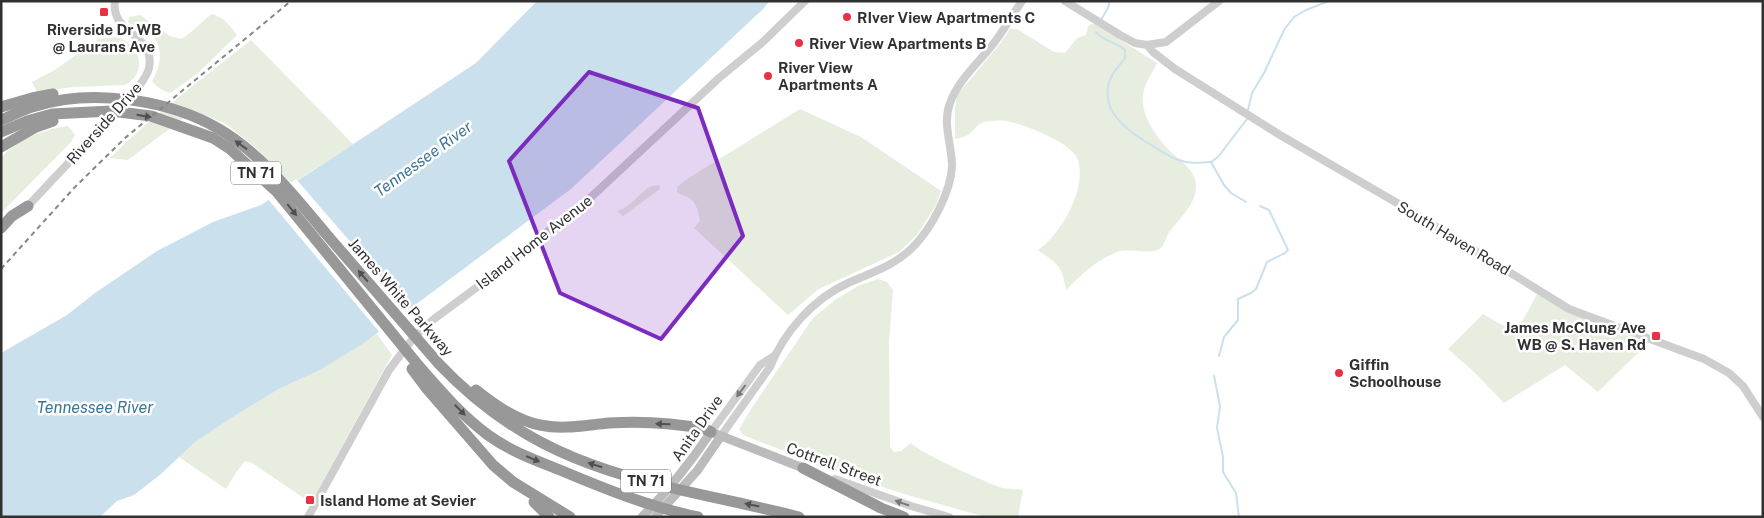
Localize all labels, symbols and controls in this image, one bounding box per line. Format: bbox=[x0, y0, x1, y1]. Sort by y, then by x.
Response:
marker: Riverside Dr WB @ Laurans Ave bbox=[98, 6, 110, 18]
place label: RIver View Apartments C bbox=[857, 9, 1036, 26]
marker: RIver View Apartments C bbox=[841, 11, 853, 23]
place label: Riverside Dr WB @ Laurans Ave bbox=[47, 21, 161, 55]
place label: River View Apartments B bbox=[809, 35, 986, 52]
marker: River View Apartments B bbox=[793, 37, 805, 49]
place label: River View Apartments A bbox=[778, 59, 878, 93]
marker: River View Apartments A bbox=[762, 70, 774, 82]
street label: Riverside Drive bbox=[63, 79, 145, 167]
one-way arrow bbox=[136, 112, 152, 120]
water label: Tennessee River bbox=[370, 117, 476, 201]
one-way arrow bbox=[234, 140, 248, 150]
road number: TN 71 bbox=[231, 162, 281, 184]
street label: Island Home Avenue bbox=[473, 192, 595, 292]
street label: South Haven Road bbox=[1395, 198, 1513, 278]
one-way arrow bbox=[286, 204, 297, 217]
street label: James White Parkway bbox=[345, 235, 457, 359]
one-way arrow bbox=[358, 270, 369, 282]
place label: James McClung Ave WB @ S. Haven Rd bbox=[1504, 319, 1646, 353]
marker: James McClung Ave WB @ S. Haven Rd bbox=[1650, 330, 1662, 342]
place label: Giffin Schoolhouse bbox=[1349, 356, 1441, 390]
marker: Giffin Schoolhouse bbox=[1333, 367, 1345, 379]
one-way arrow bbox=[736, 384, 746, 398]
street label: Anita Drive bbox=[668, 392, 726, 464]
water label: Tennessee River bbox=[37, 398, 154, 417]
one-way arrow bbox=[454, 404, 466, 416]
one-way arrow bbox=[655, 419, 671, 427]
street label: Cottrell Street bbox=[784, 439, 884, 489]
one-way arrow bbox=[526, 455, 540, 463]
one-way arrow bbox=[587, 460, 602, 468]
road number: TN 71 bbox=[621, 470, 671, 492]
place label: Island Home at Sevier bbox=[320, 492, 476, 509]
marker: Island Home at Sevier bbox=[304, 494, 316, 506]
one-way arrow bbox=[894, 499, 909, 507]
one-way arrow bbox=[743, 501, 759, 509]

